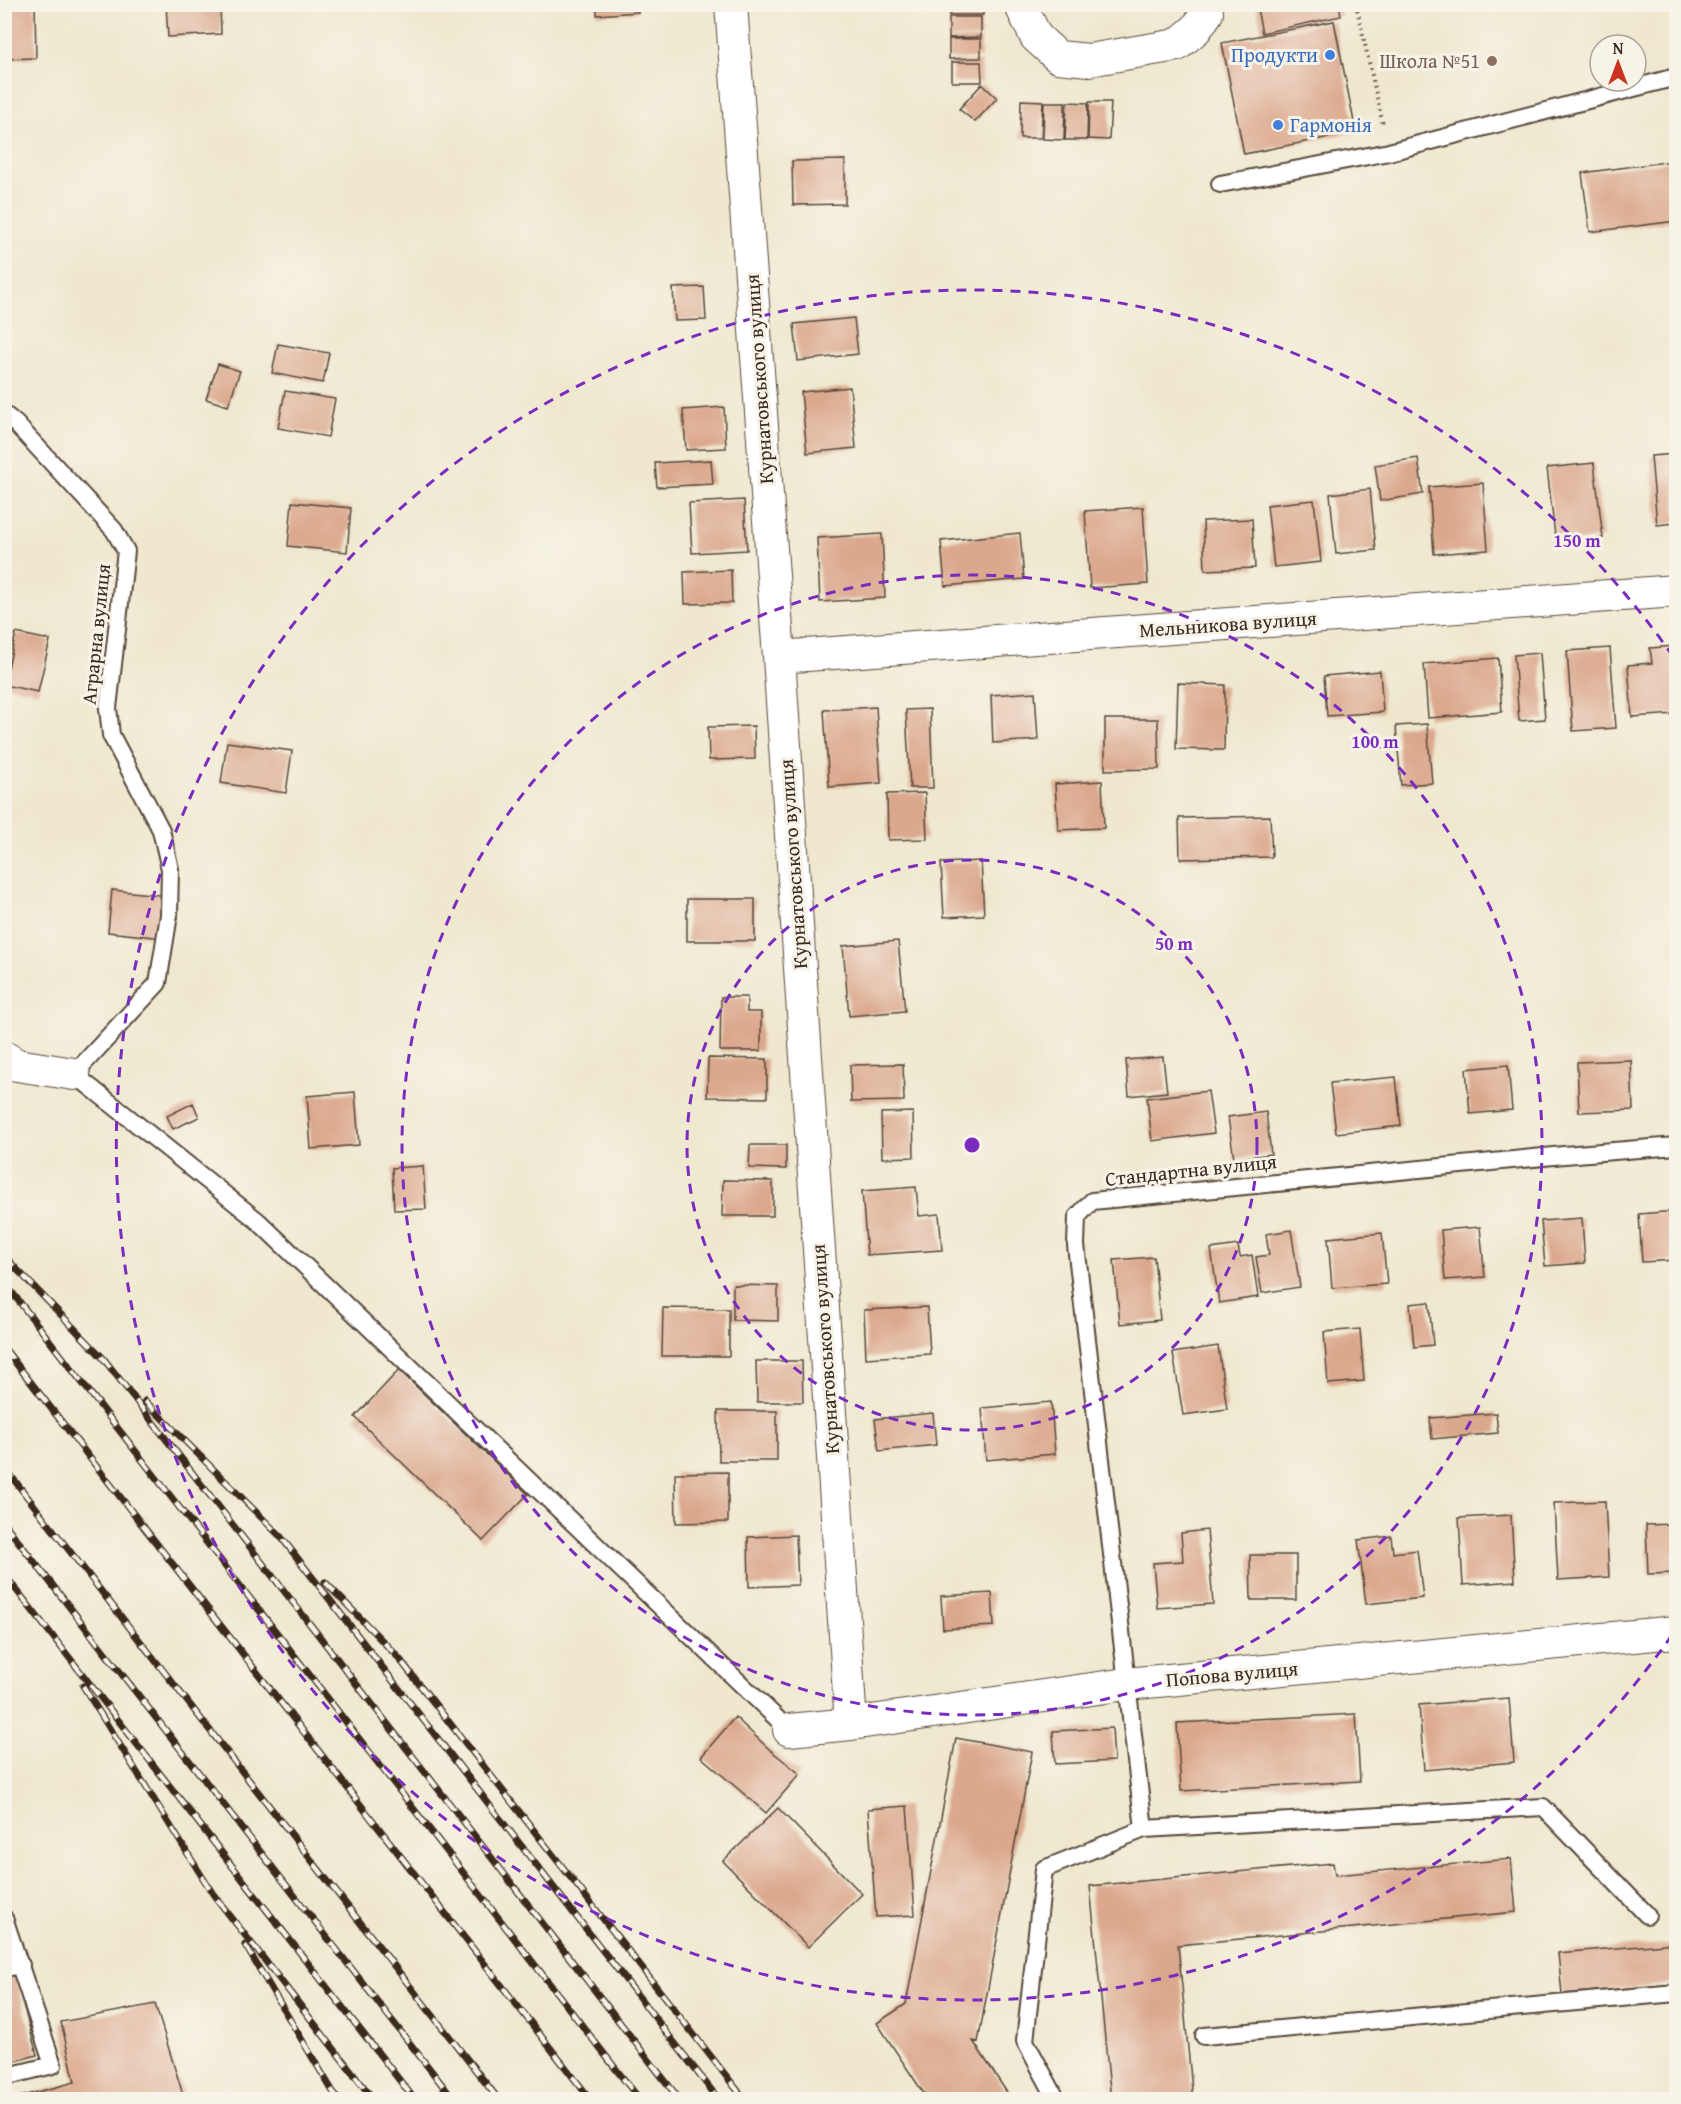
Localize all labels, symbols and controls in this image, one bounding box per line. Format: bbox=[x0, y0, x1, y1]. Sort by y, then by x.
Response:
north arrow bbox=[1588, 33, 1648, 93]
text: N bbox=[1613, 36, 1624, 60]
place label: Продукти bbox=[1231, 40, 1318, 69]
place label: Школа №51 bbox=[1380, 46, 1480, 75]
marker: Продукти bbox=[1323, 48, 1337, 62]
marker: Школа №51 bbox=[1485, 54, 1499, 68]
place label: Гармонія bbox=[1290, 110, 1372, 139]
marker: Гармонія bbox=[1271, 118, 1285, 132]
street label: Курнатовського вулиця bbox=[737, 273, 780, 485]
text: 150 m bbox=[1553, 527, 1601, 554]
street label: Аграрна вулиця bbox=[74, 562, 117, 706]
street label: Мельникова вулиця bbox=[1138, 603, 1318, 644]
text: 100 m bbox=[1351, 728, 1399, 755]
street label: Курнатовського вулиця bbox=[771, 758, 814, 970]
text: 50 m bbox=[1155, 930, 1194, 957]
centre of rings bbox=[962, 1135, 982, 1155]
street label: Стандартна вулиця bbox=[1104, 1146, 1278, 1193]
street label: Курнатовського вулиця bbox=[803, 1243, 846, 1455]
street label: Попова вулиця bbox=[1165, 1653, 1299, 1694]

